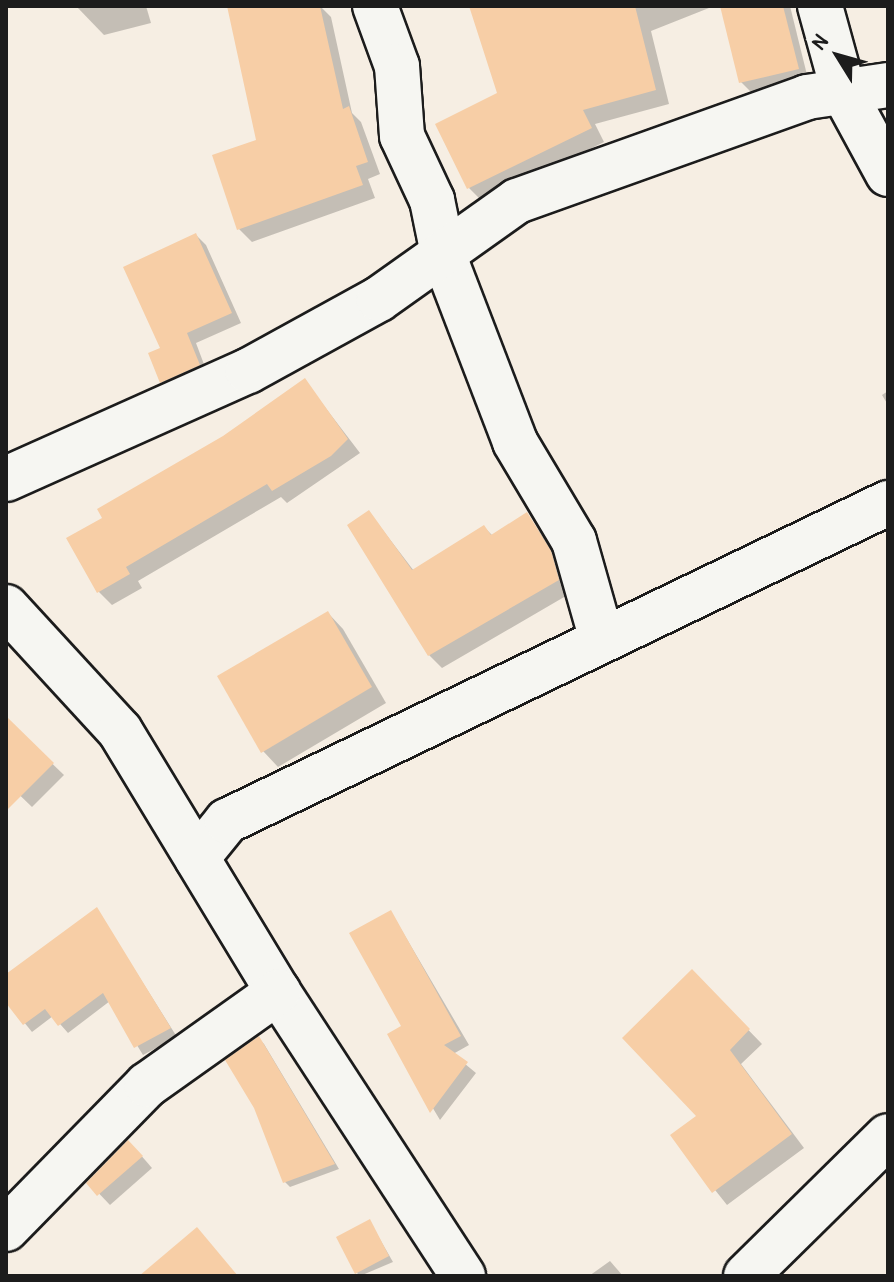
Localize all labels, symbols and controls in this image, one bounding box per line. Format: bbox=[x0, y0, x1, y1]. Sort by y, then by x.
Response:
north arrow bbox=[798, 16, 878, 96]
text: N bbox=[803, 28, 834, 55]

